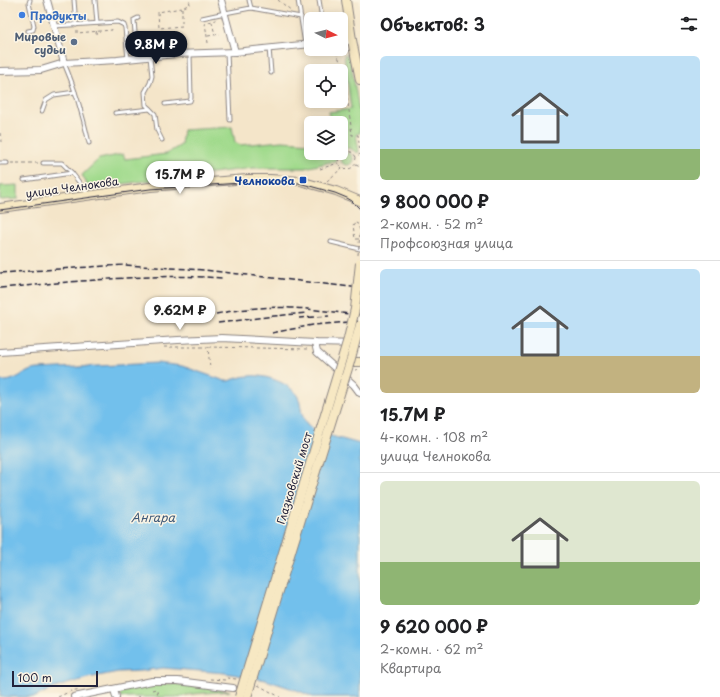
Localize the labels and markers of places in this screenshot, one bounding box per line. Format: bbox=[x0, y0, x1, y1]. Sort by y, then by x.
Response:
place label: Продукты bbox=[30, 7, 87, 24]
marker: Продукты bbox=[17, 10, 27, 20]
place label: Мировые судьи bbox=[14, 28, 66, 58]
pin: 9.8M ₽ bbox=[123, 31, 189, 65]
marker: Мировые судьи bbox=[69, 37, 79, 47]
pin: 15.7M ₽ bbox=[143, 161, 217, 195]
place label: Челнокова bbox=[234, 172, 296, 189]
marker: Челнокова bbox=[298, 175, 308, 185]
pin: 9.62M ₽ bbox=[143, 297, 217, 331]

